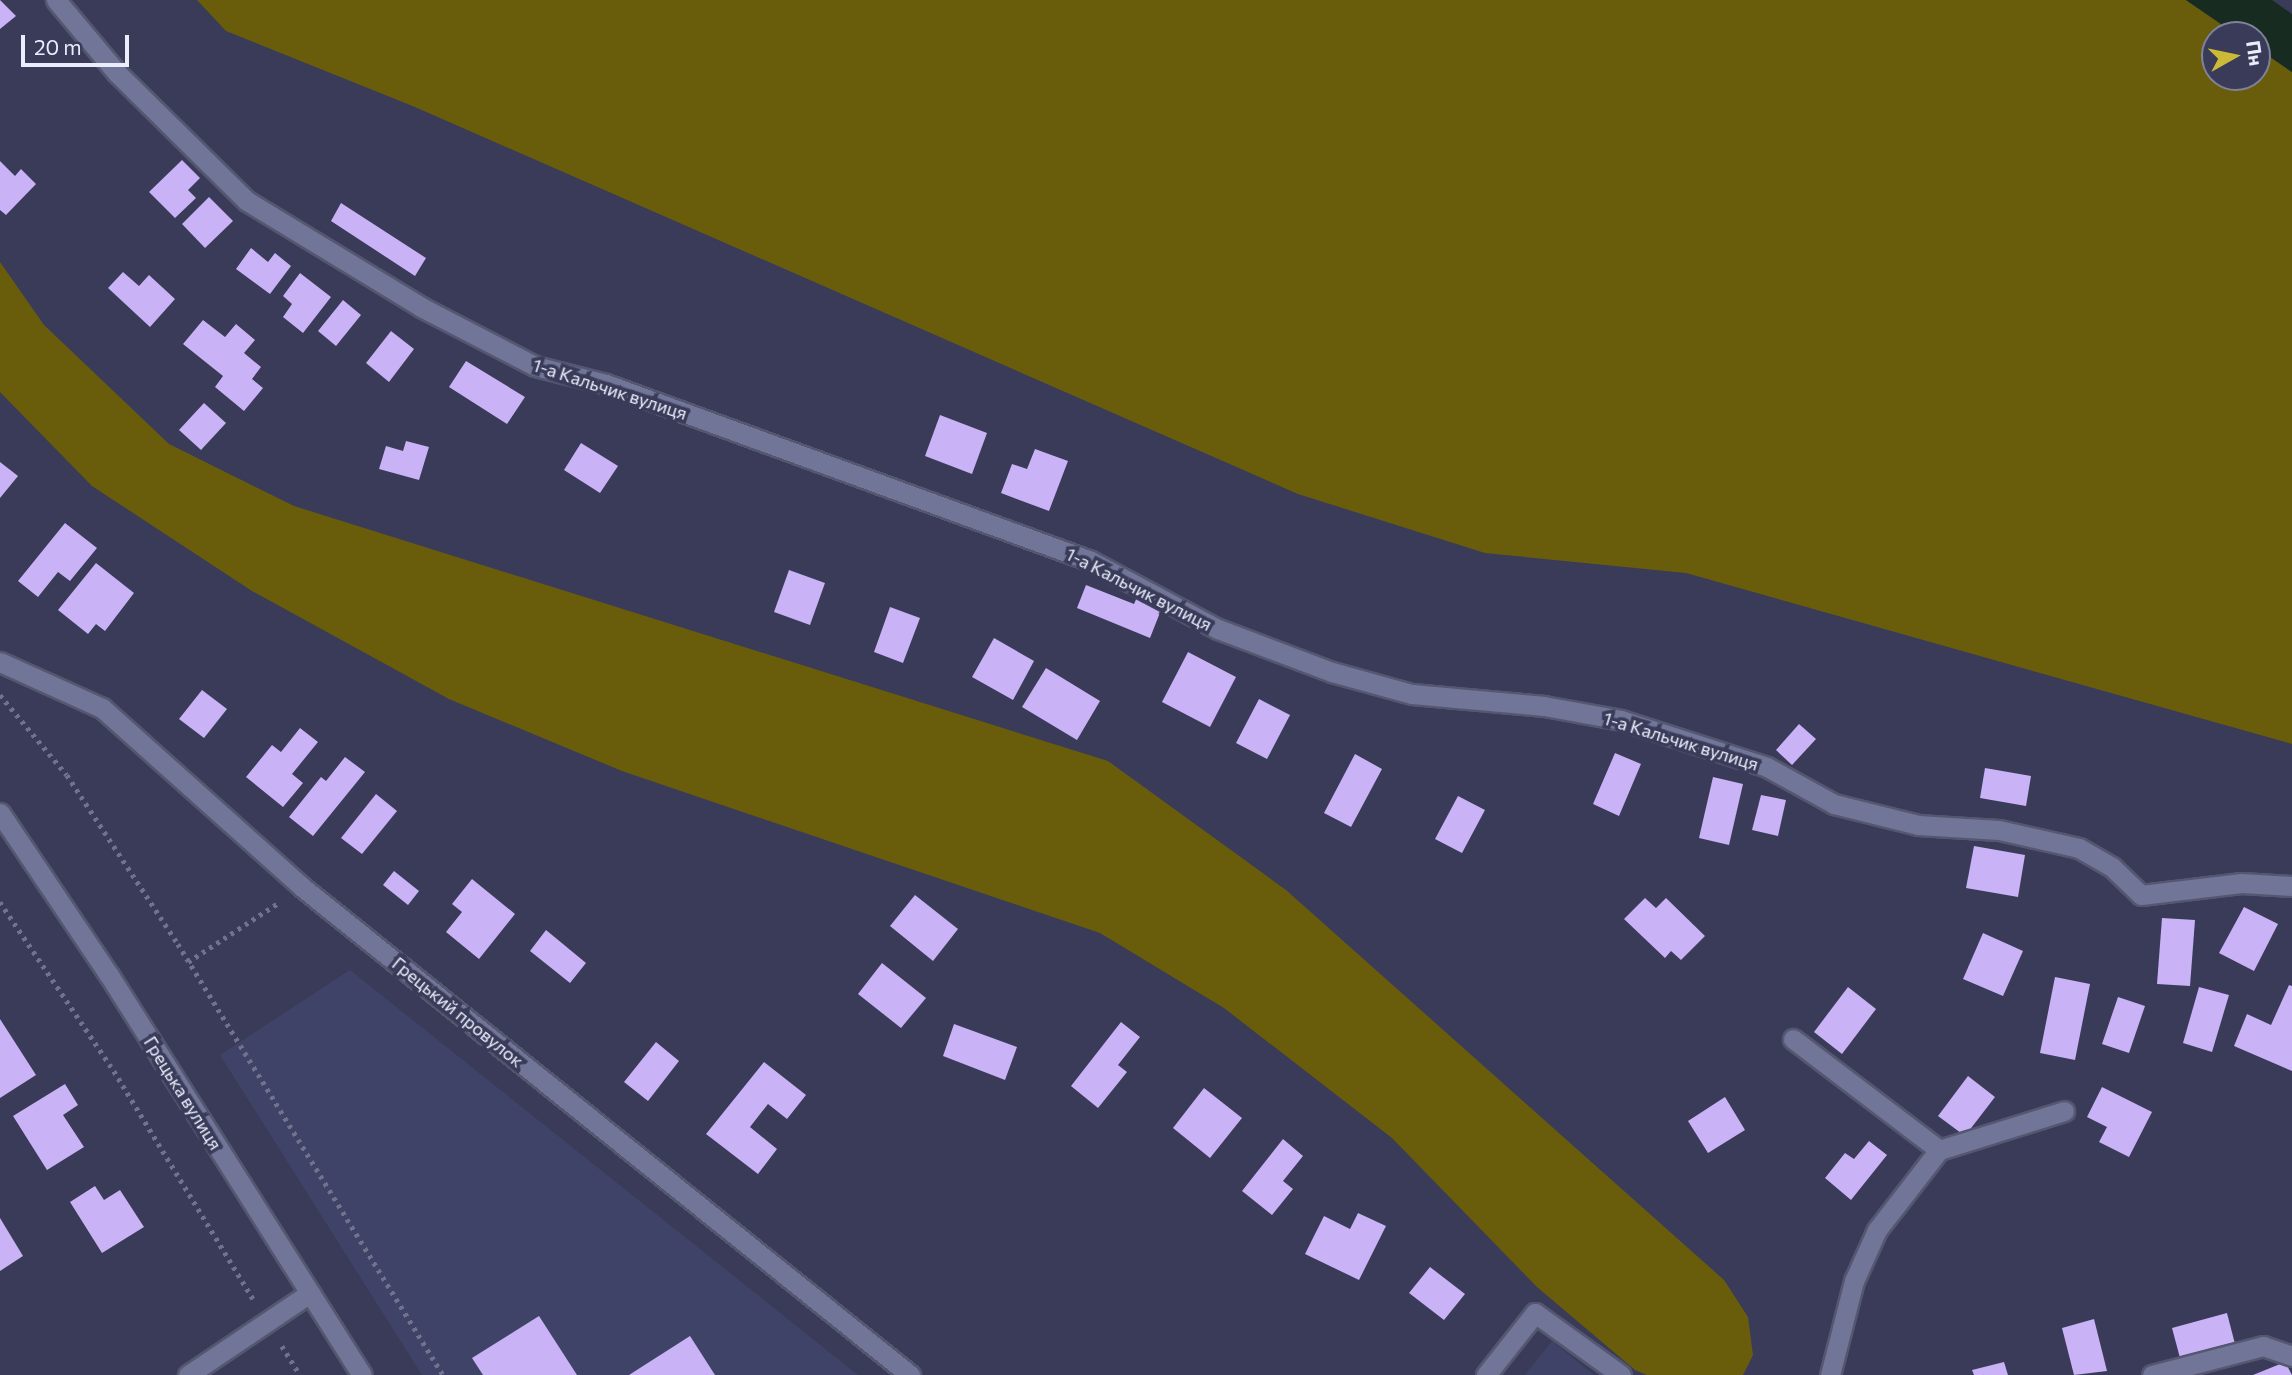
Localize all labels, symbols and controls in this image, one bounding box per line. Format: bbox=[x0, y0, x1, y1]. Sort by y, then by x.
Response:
scale bar bbox=[24, 21, 133, 65]
north arrow bbox=[2201, 21, 2271, 91]
text: 20 m bbox=[34, 34, 82, 59]
text: Пн bbox=[2242, 39, 2269, 67]
street label: 1-а Кальчик вулиця bbox=[530, 354, 690, 424]
street label: 1-а Кальчик вулиця bbox=[1062, 543, 1216, 635]
street label: 1-а Кальчик вулиця bbox=[1601, 707, 1761, 775]
street label: Грецький провулок bbox=[388, 952, 528, 1072]
street label: Грецька вулиця bbox=[139, 1032, 227, 1154]

